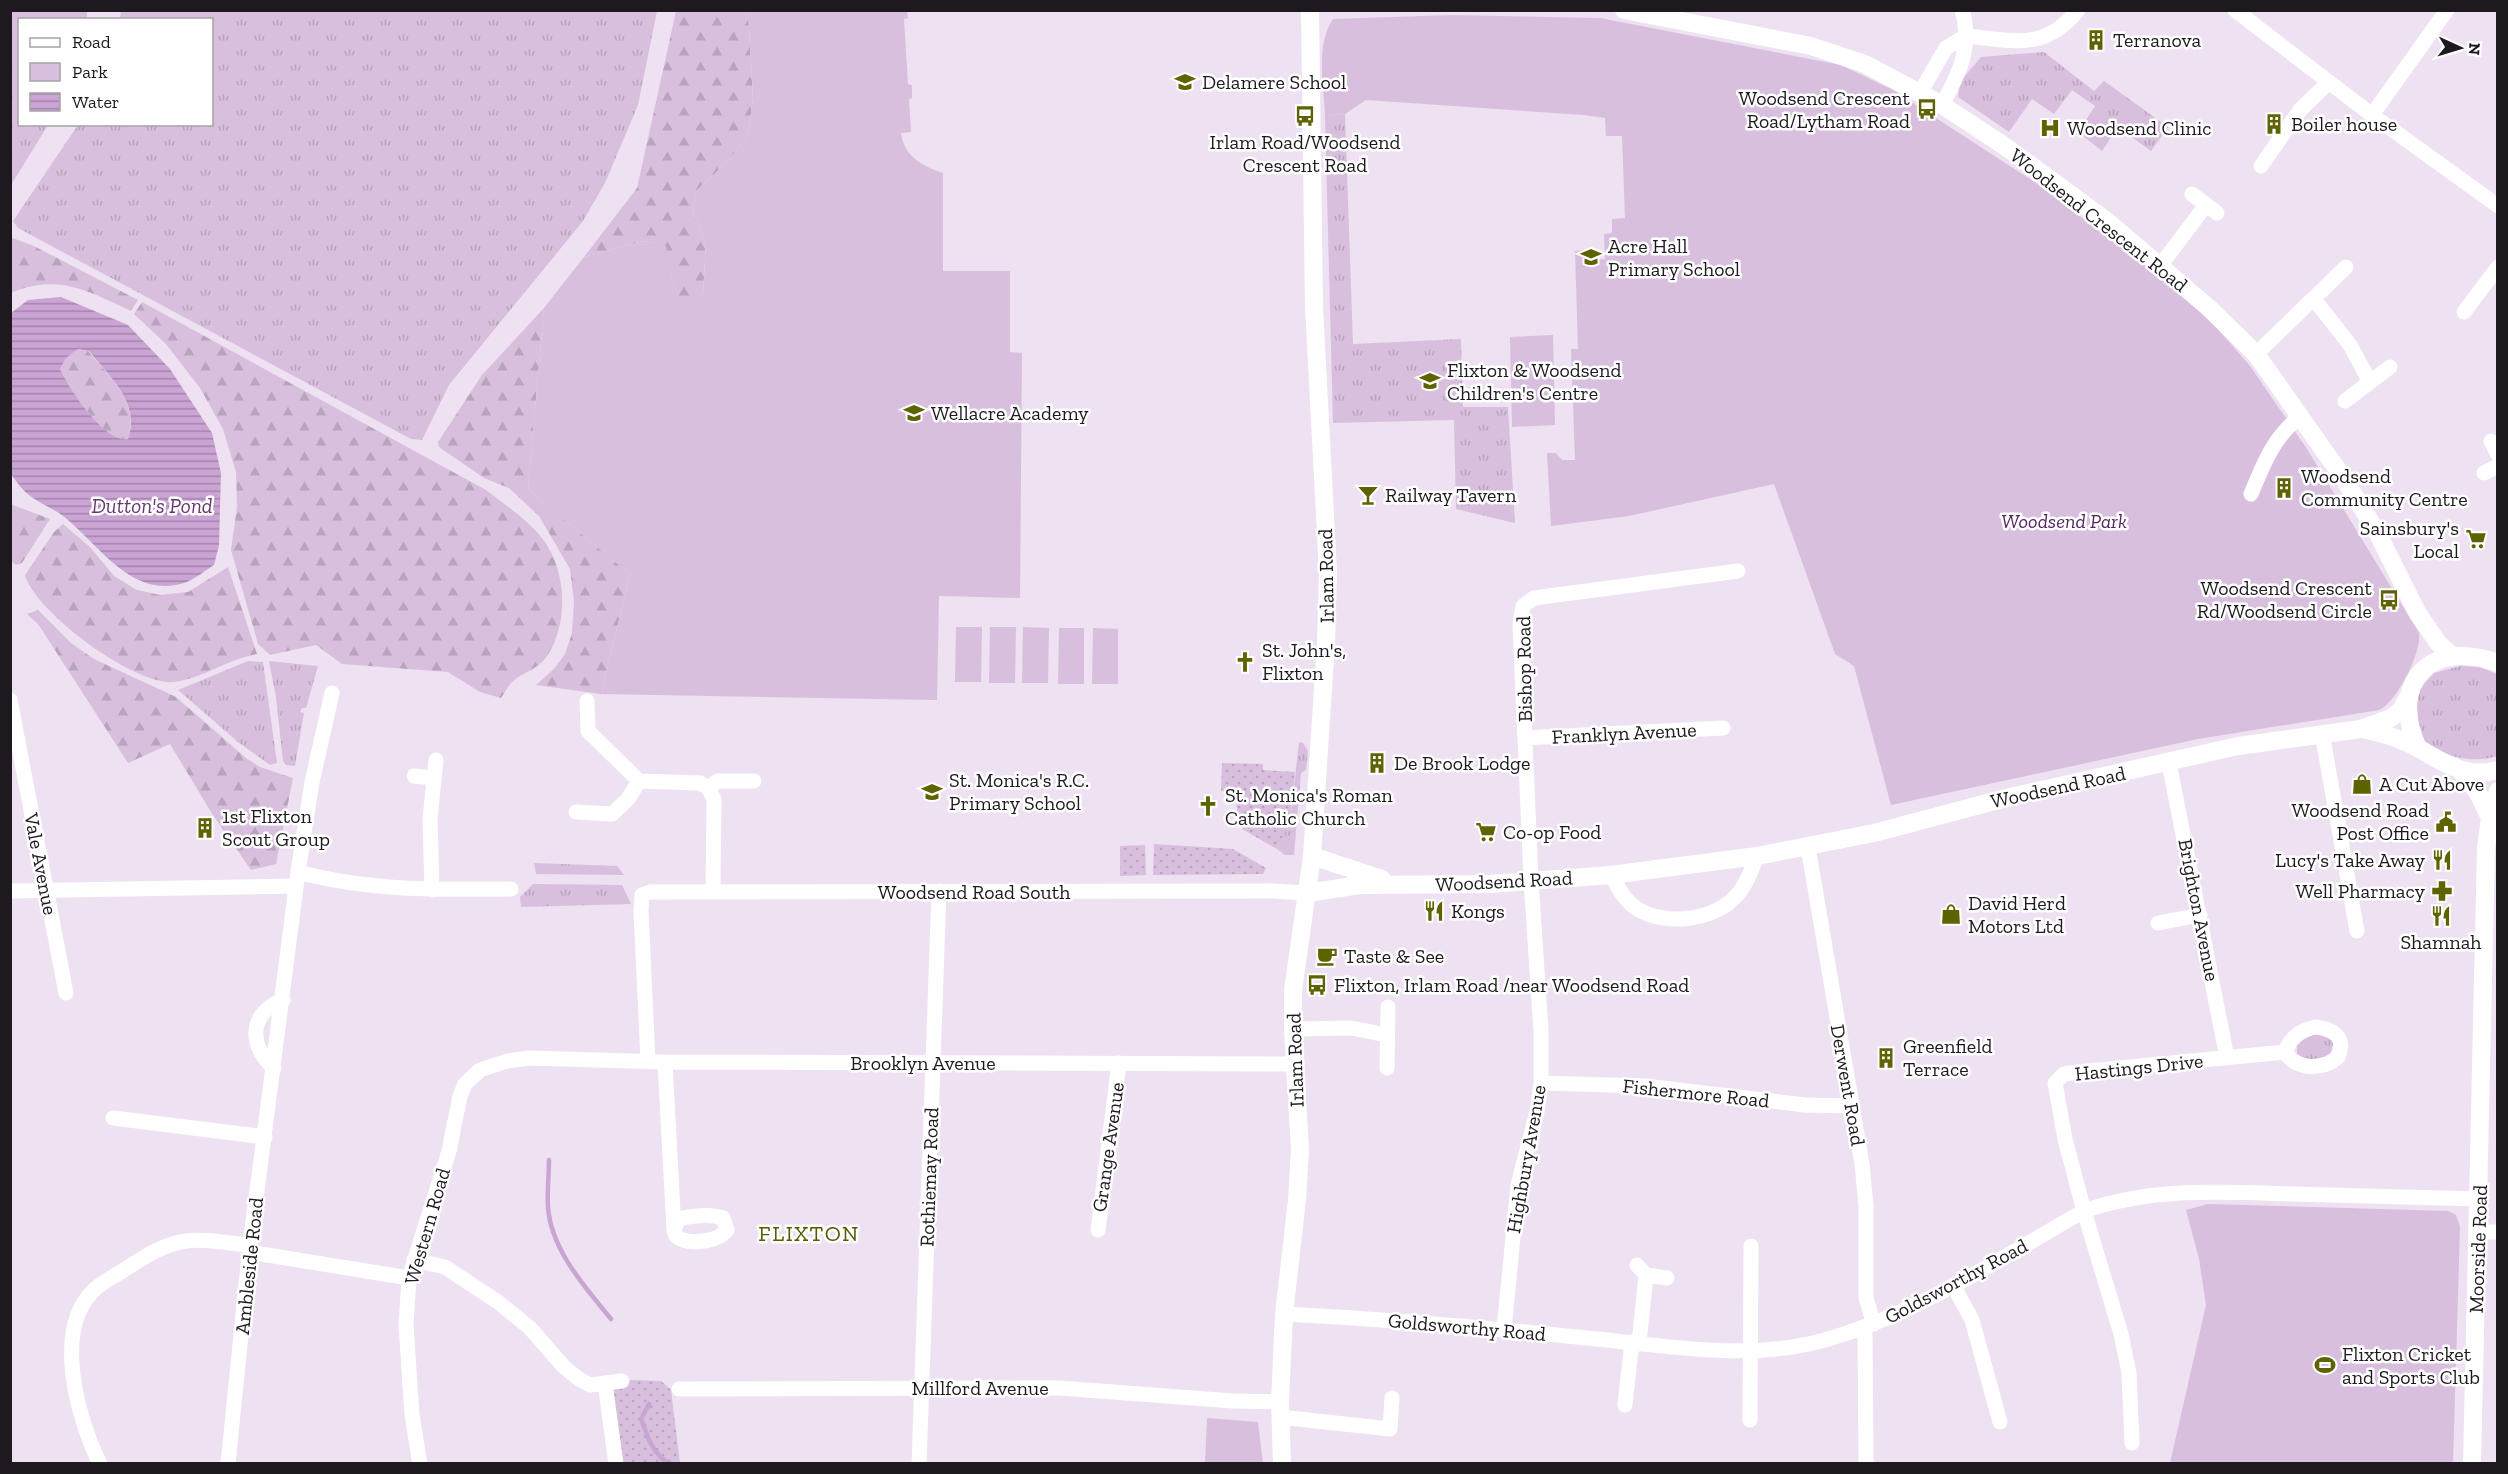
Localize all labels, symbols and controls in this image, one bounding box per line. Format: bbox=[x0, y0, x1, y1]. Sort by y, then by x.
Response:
legend bbox=[18, 18, 213, 126]
north arrow bbox=[2430, 18, 2490, 78]
building icon: Terranova bbox=[2084, 28, 2108, 52]
place label: Terranova bbox=[2113, 28, 2202, 52]
text: Road bbox=[72, 31, 111, 53]
text: N bbox=[2465, 42, 2484, 56]
text: Park bbox=[72, 61, 108, 83]
school or university icon: Delamere School bbox=[1173, 70, 1197, 94]
place label: Delamere School bbox=[1202, 70, 1346, 94]
place label: Woodsend Crescent Road/Lytham Road bbox=[1739, 86, 1911, 133]
text: Water bbox=[72, 91, 119, 113]
bus stop icon: Woodsend Crescent Road/Lytham Road bbox=[1915, 97, 1939, 121]
bus stop icon: Irlam Road/Woodsend Crescent Road bbox=[1293, 104, 1317, 128]
building icon: Boiler house bbox=[2262, 112, 2286, 136]
place label: Boiler house bbox=[2291, 112, 2397, 136]
hospital icon: Woodsend Clinic bbox=[2038, 116, 2062, 140]
place label: Woodsend Clinic bbox=[2067, 116, 2212, 140]
place label: Irlam Road/Woodsend Crescent Road bbox=[1209, 130, 1401, 177]
street label: Woodsend Crescent Road bbox=[2005, 143, 2193, 297]
place label: Acre Hall Primary School bbox=[1608, 234, 1740, 281]
school or university icon: Acre Hall Primary School bbox=[1579, 245, 1603, 269]
place label: Flixton & Woodsend Children's Centre bbox=[1447, 358, 1621, 405]
school or university icon: Flixton & Woodsend Children's Centre bbox=[1418, 369, 1442, 393]
school or university icon: Wellacre Academy bbox=[902, 401, 926, 425]
place label: Wellacre Academy bbox=[931, 401, 1089, 425]
place label: Woodsend Community Centre bbox=[2301, 464, 2468, 511]
building icon: Woodsend Community Centre bbox=[2272, 476, 2296, 500]
bar icon: Railway Tavern bbox=[1356, 483, 1380, 507]
place label: Railway Tavern bbox=[1385, 483, 1517, 507]
water label: Dutton's Pond bbox=[91, 493, 213, 518]
park label: Woodsend Park bbox=[2001, 509, 2127, 533]
place label: Sainsbury's Local bbox=[2360, 516, 2459, 563]
supermarket icon: Sainsbury's Local bbox=[2464, 527, 2488, 551]
street label: Irlam Road bbox=[1313, 529, 1339, 623]
place label: Woodsend Crescent Rd/Woodsend Circle bbox=[2197, 576, 2373, 623]
bus stop icon: Woodsend Crescent Rd/Woodsend Circle bbox=[2377, 588, 2401, 612]
street label: Bishop Road bbox=[1511, 616, 1537, 722]
place label: St. John's, Flixton bbox=[1262, 638, 1346, 685]
church icon: St. John's, Flixton bbox=[1233, 650, 1257, 674]
street label: Franklyn Avenue bbox=[1551, 717, 1697, 749]
building icon: De Brook Lodge bbox=[1365, 751, 1389, 775]
place label: De Brook Lodge bbox=[1394, 751, 1530, 775]
street label: Woodsend Road bbox=[1988, 761, 2128, 813]
place label: St. Monica's R.C. Primary School bbox=[949, 768, 1089, 815]
shop icon: A Cut Above bbox=[2350, 772, 2374, 796]
place label: A Cut Above bbox=[2379, 772, 2484, 796]
school or university icon: St. Monica's R.C. Primary School bbox=[920, 780, 944, 804]
place label: St. Monica's Roman Catholic Church bbox=[1225, 783, 1393, 830]
church icon: St. Monica's Roman Catholic Church bbox=[1196, 794, 1220, 818]
place label: Woodsend Road Post Office bbox=[2292, 798, 2429, 845]
place label: 1st Flixton Scout Group bbox=[222, 804, 330, 851]
street label: Vale Avenue bbox=[19, 810, 63, 917]
public building icon: Woodsend Road Post Office bbox=[2434, 810, 2458, 834]
building icon: 1st Flixton Scout Group bbox=[193, 816, 217, 840]
supermarket icon: Co-op Food bbox=[1474, 820, 1498, 844]
place label: Co-op Food bbox=[1503, 820, 1601, 844]
street label: Brighton Avenue bbox=[2173, 837, 2225, 983]
place label: Lucy's Take Away bbox=[2275, 848, 2426, 872]
restaurant icon: Lucy's Take Away bbox=[2430, 848, 2454, 872]
street label: Woodsend Road bbox=[1435, 865, 1573, 897]
place label: Well Pharmacy bbox=[2296, 879, 2426, 903]
pharmacy icon: Well Pharmacy bbox=[2430, 879, 2454, 903]
street label: Woodsend Road South bbox=[878, 880, 1071, 904]
place label: David Herd Motors Ltd bbox=[1968, 891, 2066, 938]
restaurant icon: Kongs bbox=[1422, 899, 1446, 923]
place label: Kongs bbox=[1451, 899, 1505, 923]
shop icon: David Herd Motors Ltd bbox=[1939, 902, 1963, 926]
restaurant icon: Shamnah bbox=[2429, 904, 2453, 928]
place label: Shamnah bbox=[2400, 930, 2482, 954]
cafe icon: Taste & See bbox=[1315, 944, 1339, 968]
place label: Taste & See bbox=[1344, 944, 1444, 968]
bus stop icon: Flixton, Irlam Road /near Woodsend Road bbox=[1305, 973, 1329, 997]
place label: Flixton, Irlam Road /near Woodsend Road bbox=[1334, 973, 1689, 997]
street label: Irlam Road bbox=[1281, 1012, 1309, 1108]
street label: Derwent Road bbox=[1826, 1022, 1870, 1148]
place label: Greenfield Terrace bbox=[1903, 1034, 1993, 1081]
building icon: Greenfield Terrace bbox=[1874, 1046, 1898, 1070]
street label: Hastings Drive bbox=[2074, 1048, 2204, 1086]
street label: Brooklyn Avenue bbox=[850, 1051, 996, 1075]
street label: Fishermore Road bbox=[1621, 1073, 1771, 1113]
street label: Grange Avenue bbox=[1087, 1080, 1129, 1214]
street label: Highbury Avenue bbox=[1501, 1083, 1551, 1235]
street label: Rothiemay Road bbox=[915, 1107, 943, 1247]
street label: Western Road bbox=[399, 1165, 455, 1287]
street label: Moorside Road bbox=[2464, 1184, 2492, 1314]
street label: Ambleside Road bbox=[230, 1196, 268, 1336]
district label: FLIXTON bbox=[758, 1220, 860, 1247]
street label: Goldsworthy Road bbox=[1880, 1233, 2032, 1329]
street label: Goldsworthy Road bbox=[1387, 1308, 1547, 1346]
place label: Flixton Cricket and Sports Club bbox=[2342, 1342, 2480, 1389]
sports icon: Flixton Cricket and Sports Club bbox=[2313, 1353, 2337, 1377]
street label: Millford Avenue bbox=[911, 1376, 1049, 1400]

